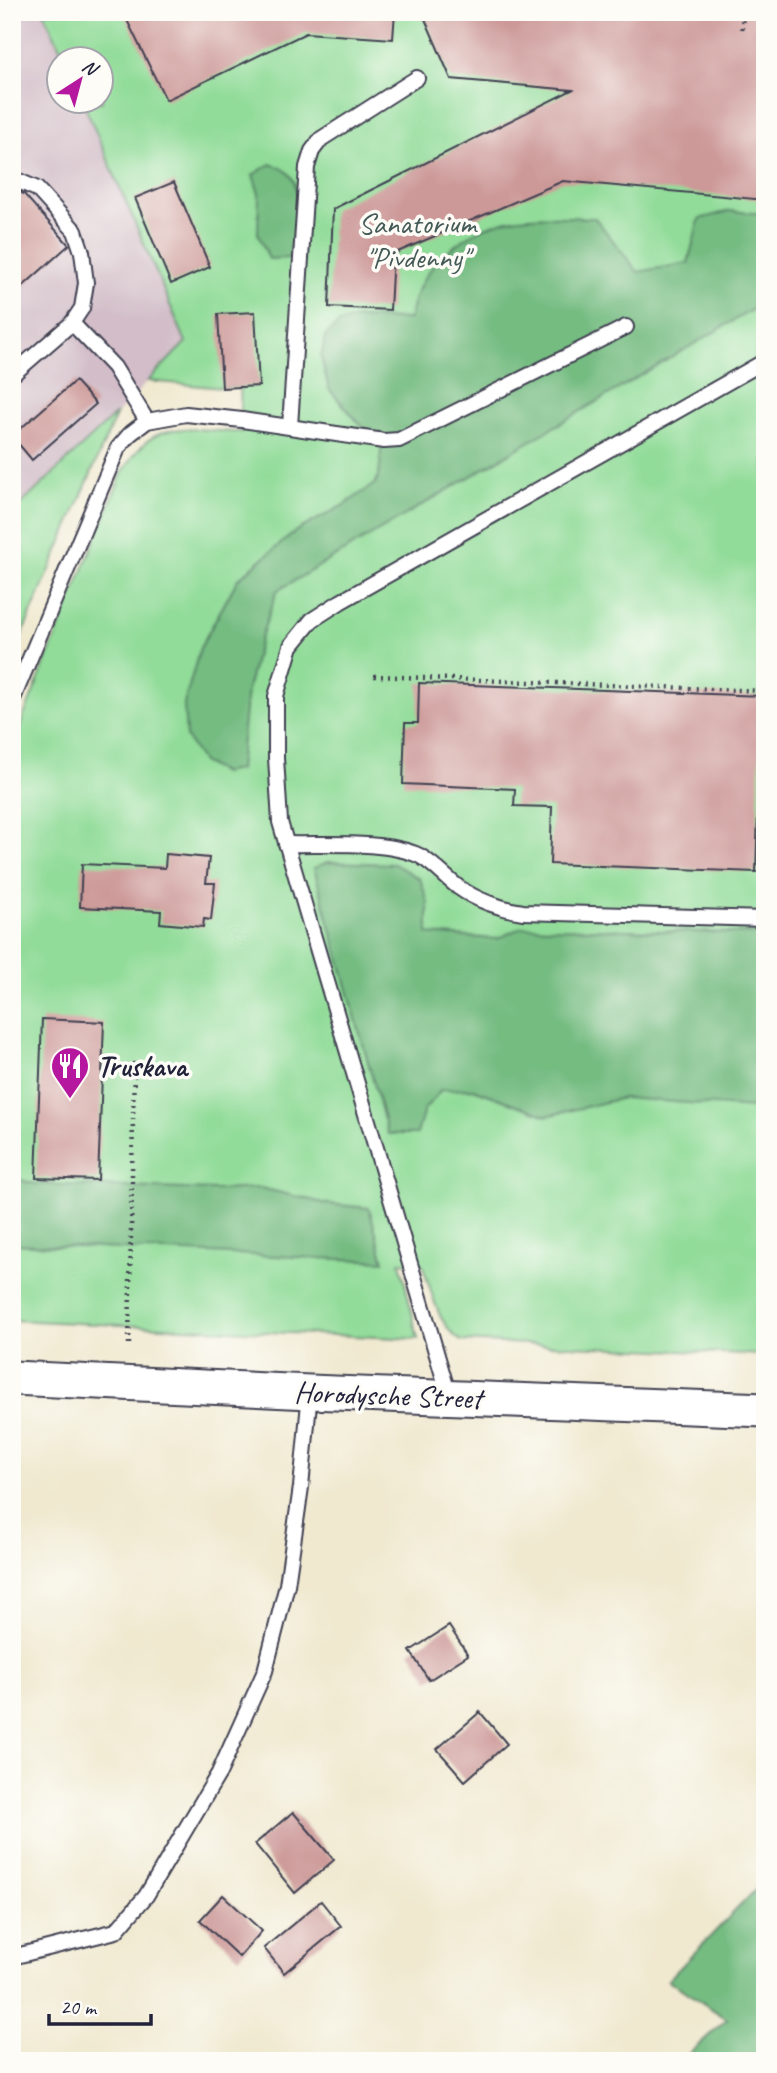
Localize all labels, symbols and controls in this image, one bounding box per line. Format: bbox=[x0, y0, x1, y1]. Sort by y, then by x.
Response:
north arrow bbox=[46, 46, 116, 116]
text: N bbox=[78, 54, 104, 82]
park label: Sanatorium "Pivdenny" bbox=[358, 204, 478, 276]
restaurant icon: Truskava bbox=[49, 1045, 91, 1100]
place label: Truskava bbox=[97, 1047, 189, 1085]
street label: Horodysche Street bbox=[294, 1373, 486, 1417]
scale bar bbox=[49, 1982, 150, 2026]
text: 20 m bbox=[60, 1994, 98, 2020]

